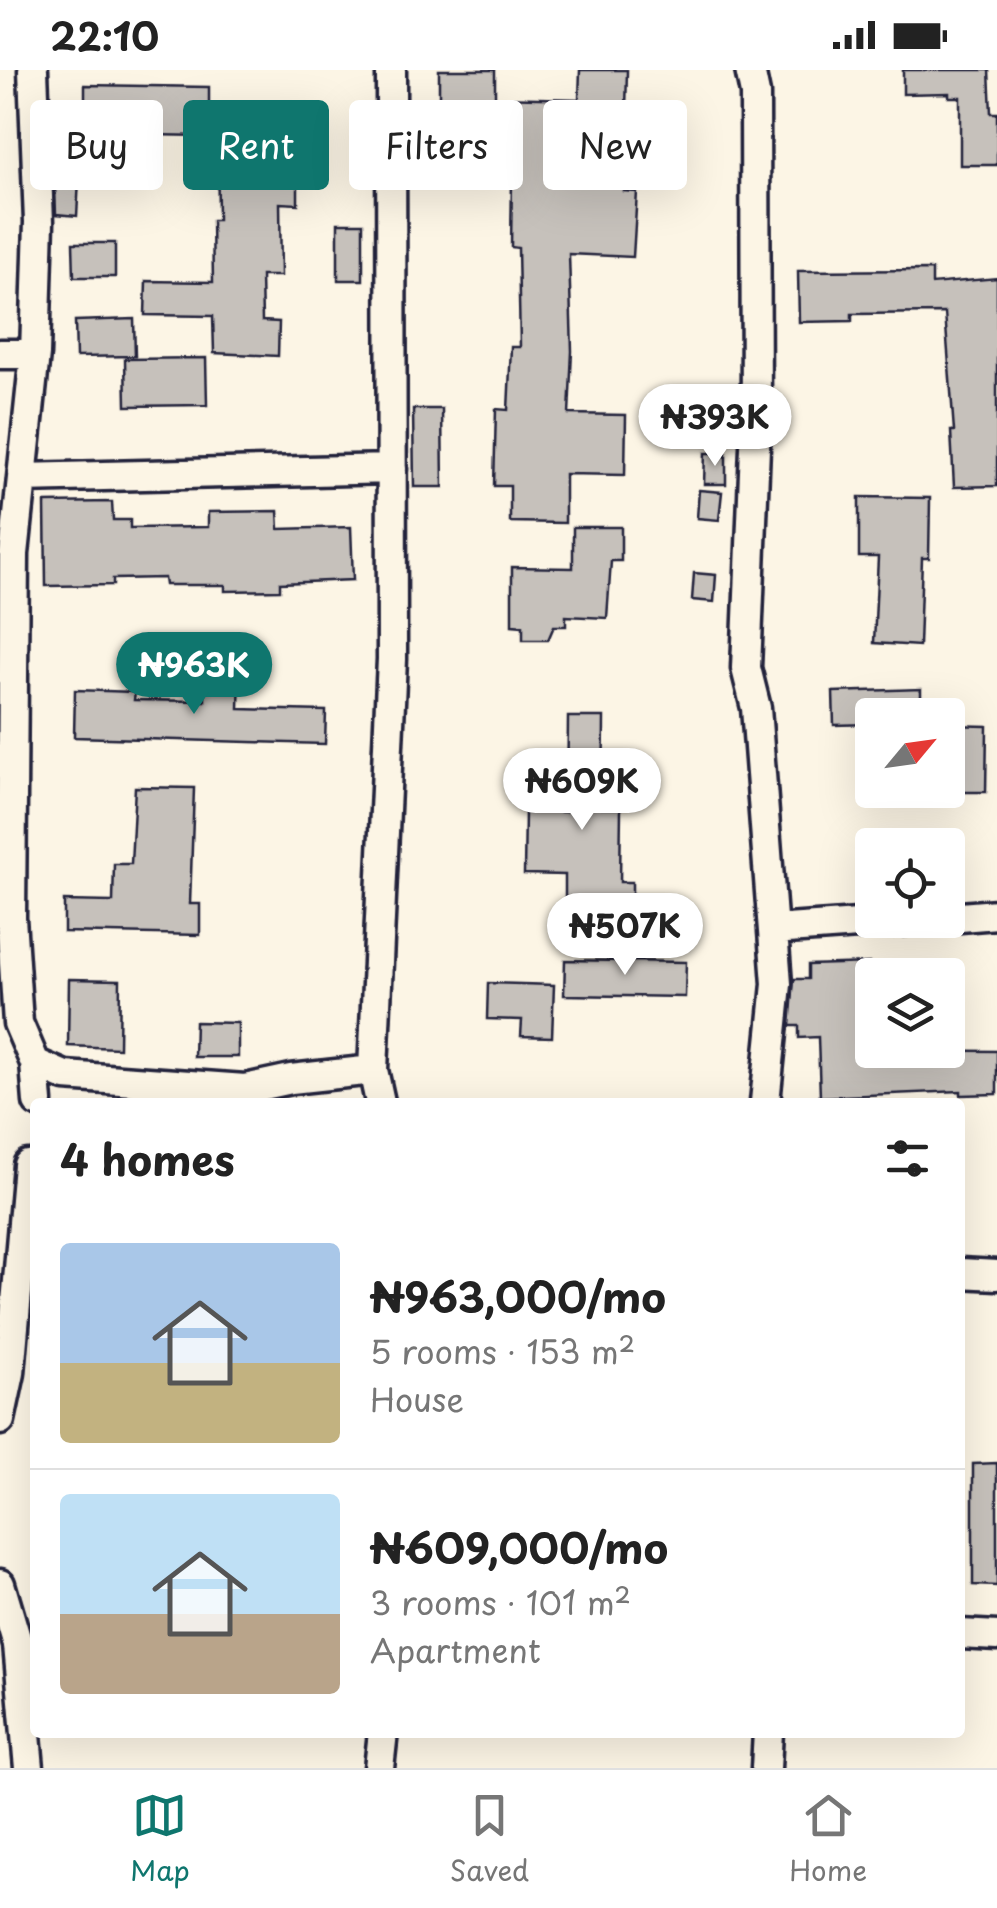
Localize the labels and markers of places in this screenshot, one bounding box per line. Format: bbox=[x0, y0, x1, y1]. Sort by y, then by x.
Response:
pin: ₦393K bbox=[645, 384, 785, 469]
pin: ₦963K bbox=[124, 632, 264, 717]
pin: ₦609K bbox=[512, 748, 652, 833]
pin: ₦507K bbox=[555, 893, 695, 978]

